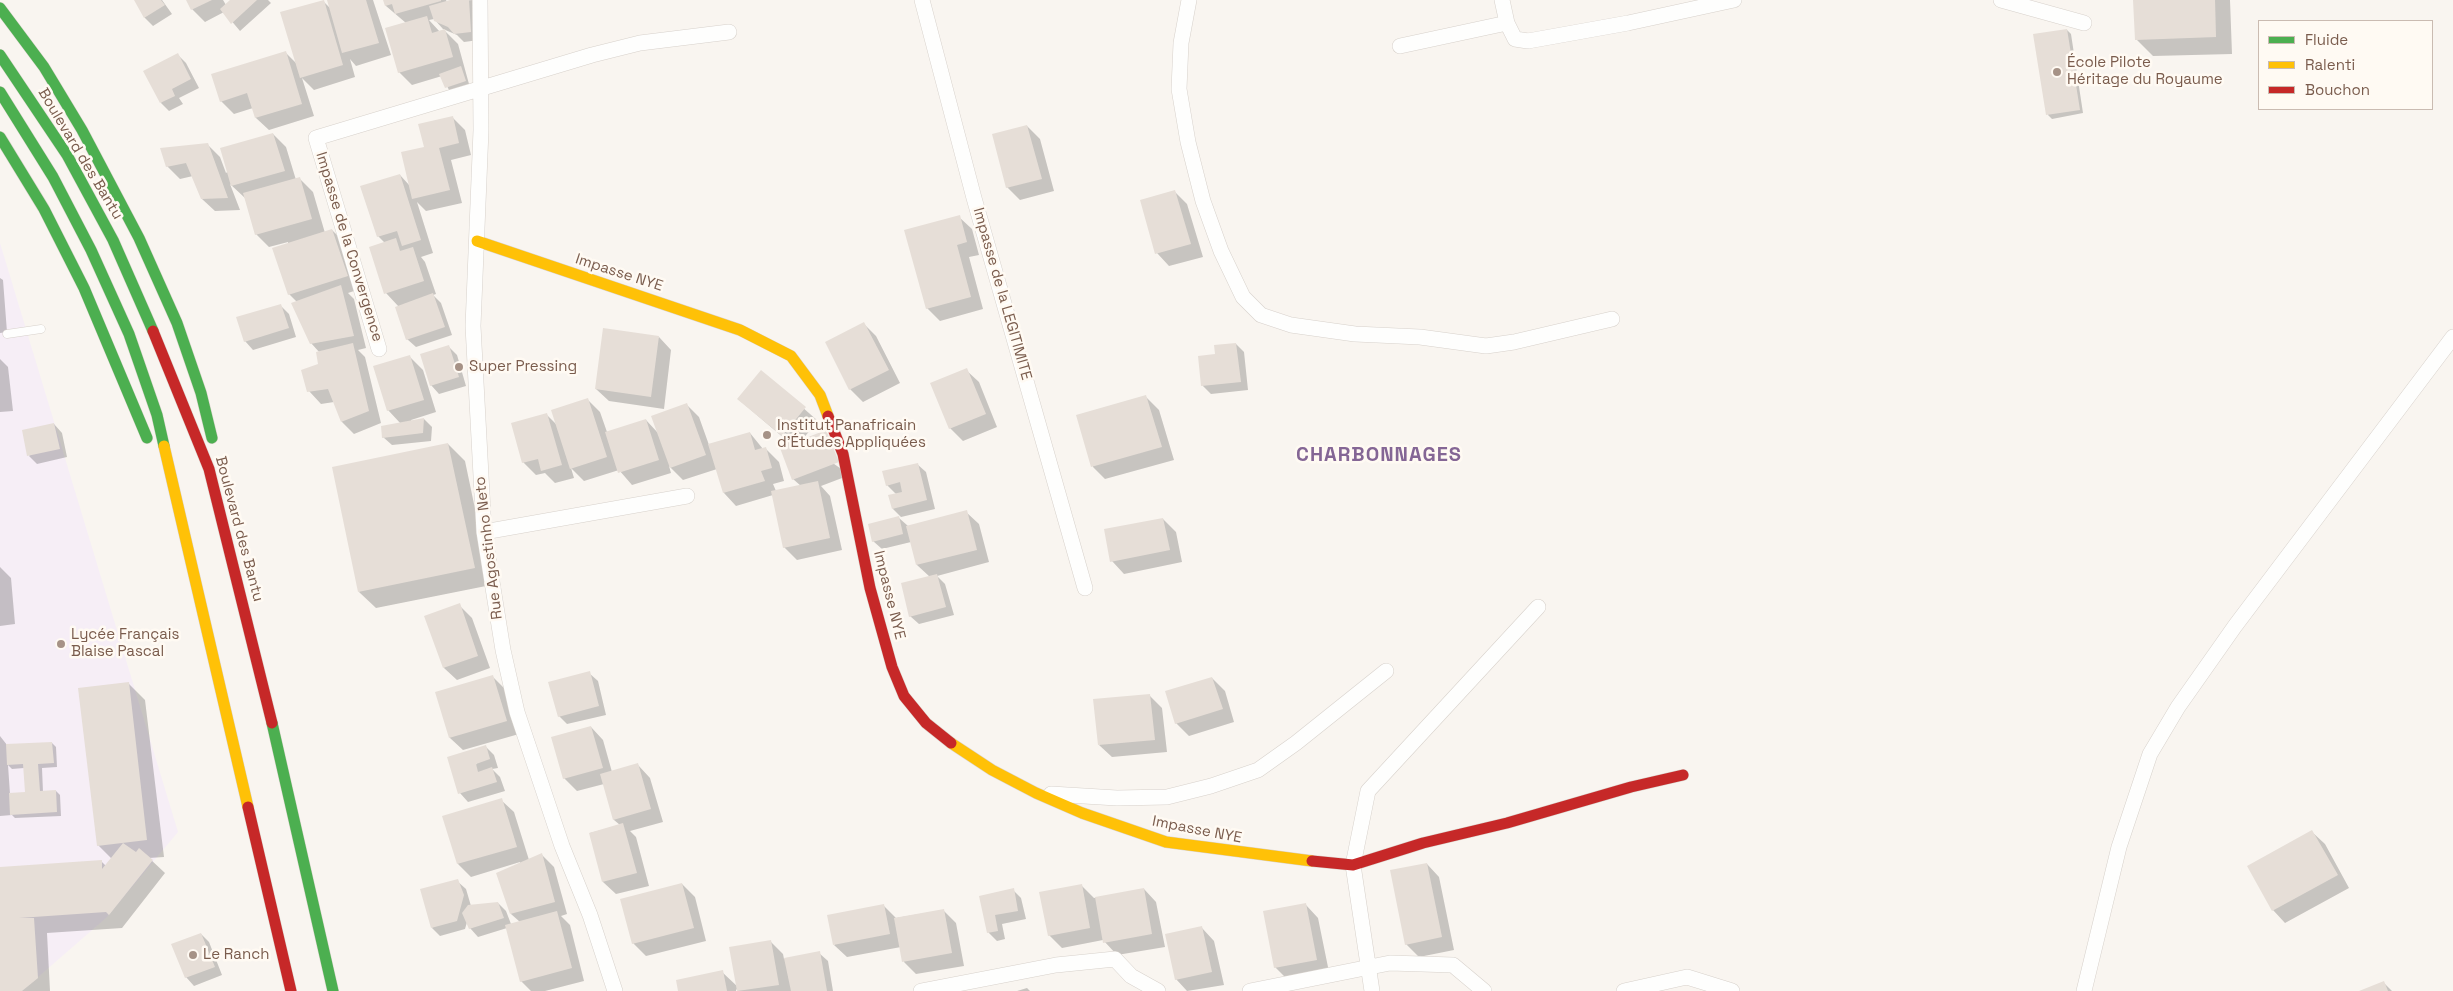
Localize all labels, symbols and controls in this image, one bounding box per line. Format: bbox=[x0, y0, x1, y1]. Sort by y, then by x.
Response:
legend bbox=[2258, 20, 2433, 110]
text: Fluide bbox=[2305, 30, 2348, 49]
place label: École Pilote Héritage du Royaume bbox=[2067, 54, 2223, 89]
text: Ralenti bbox=[2305, 55, 2355, 74]
marker: École Pilote Héritage du Royaume bbox=[2051, 66, 2063, 78]
text: Bouchon bbox=[2305, 80, 2370, 99]
street label: Boulevard des Bantu bbox=[34, 85, 126, 223]
street label: Impasse de la Convergence bbox=[312, 150, 386, 344]
street label: Impasse de la LEGITIMITE bbox=[969, 206, 1035, 382]
street label: Impasse NYE bbox=[573, 250, 665, 296]
place label: Super Pressing bbox=[469, 358, 577, 376]
marker: Super Pressing bbox=[453, 361, 465, 373]
place label: Institut Panafricain d'Études Appliquées bbox=[777, 417, 926, 452]
marker: Institut Panafricain d'Études Appliquées bbox=[761, 429, 773, 441]
district label: CHARBONNAGES bbox=[1295, 444, 1463, 468]
street label: Boulevard des Bantu bbox=[211, 454, 267, 604]
street label: Rue Agostinho Neto bbox=[471, 475, 507, 621]
street label: Impasse NYE bbox=[869, 549, 909, 641]
place label: Lycée Français Blaise Pascal bbox=[71, 626, 179, 661]
marker: Lycée Français Blaise Pascal bbox=[55, 638, 67, 650]
street label: Impasse NYE bbox=[1151, 812, 1243, 848]
place label: Le Ranch bbox=[203, 946, 269, 964]
marker: Le Ranch bbox=[187, 949, 199, 961]

